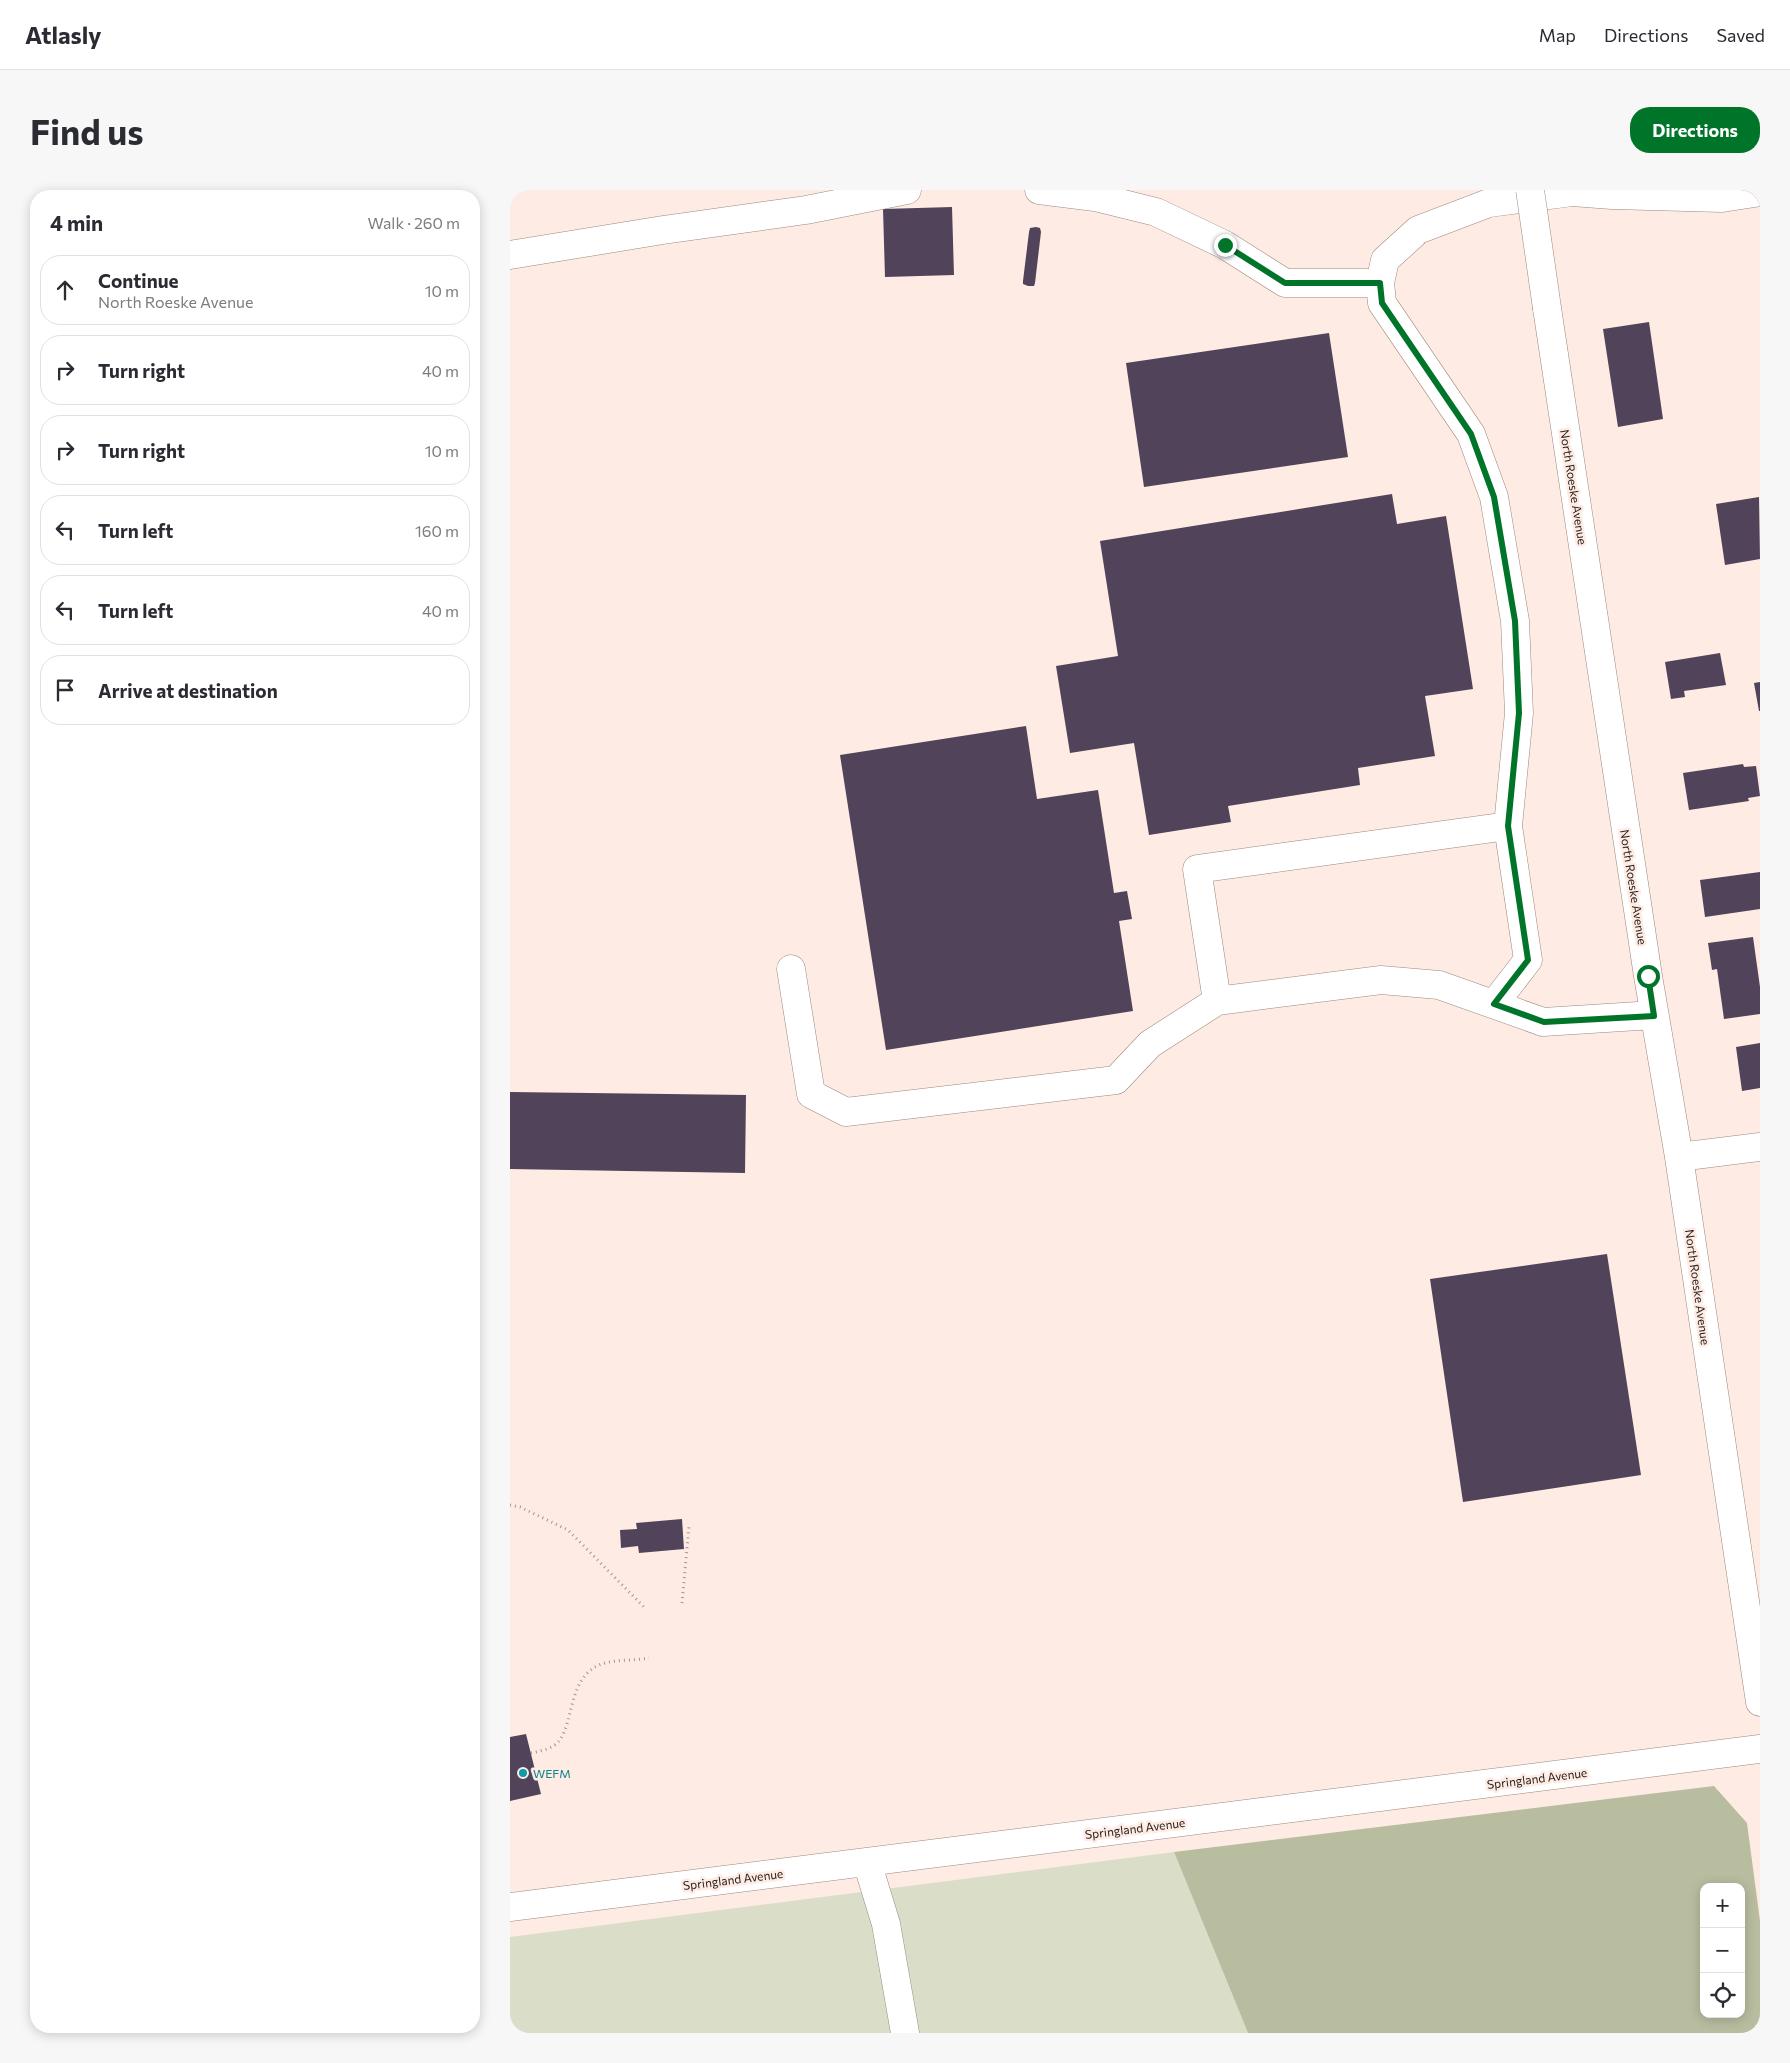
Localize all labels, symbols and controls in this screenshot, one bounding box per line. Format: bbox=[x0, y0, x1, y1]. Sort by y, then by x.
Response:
text: Atlasly bbox=[25, 20, 102, 49]
text: Map bbox=[1539, 24, 1576, 46]
text: Directions bbox=[1604, 24, 1688, 46]
text: Saved bbox=[1716, 24, 1765, 46]
button: Directions bbox=[1630, 107, 1760, 153]
text: Find us bbox=[30, 109, 144, 152]
text: 4 min bbox=[50, 210, 103, 235]
text: Walk · 260 m bbox=[368, 213, 460, 232]
route end bbox=[1214, 234, 1237, 257]
text: Continue bbox=[98, 269, 178, 292]
icon: ahead bbox=[51, 276, 79, 304]
text: 10 m bbox=[425, 281, 459, 300]
text: North Roeske Avenue bbox=[98, 292, 253, 311]
icon: right bbox=[51, 356, 79, 384]
text: Turn right bbox=[98, 359, 185, 382]
text: 40 m bbox=[422, 361, 459, 380]
street label: North Roeske Avenue bbox=[1558, 428, 1590, 546]
icon: right bbox=[51, 436, 79, 464]
text: Turn right bbox=[98, 439, 185, 462]
text: 10 m bbox=[425, 441, 459, 460]
icon: left bbox=[51, 516, 79, 544]
text: Turn left bbox=[98, 519, 173, 542]
text: 160 m bbox=[415, 521, 459, 540]
icon: left bbox=[51, 596, 79, 624]
text: Turn left bbox=[98, 599, 173, 622]
text: 40 m bbox=[422, 601, 459, 620]
icon: arrive bbox=[51, 676, 79, 704]
text: Arrive at destination bbox=[98, 679, 278, 702]
street label: North Roeske Avenue bbox=[1618, 828, 1650, 946]
route start bbox=[1637, 965, 1660, 988]
street label: North Roeske Avenue bbox=[1683, 1228, 1713, 1346]
street label: Springland Avenue bbox=[1486, 1765, 1588, 1791]
place label: WEFM bbox=[533, 1766, 571, 1780]
marker: WEFM bbox=[517, 1767, 529, 1779]
street label: Springland Avenue bbox=[1084, 1815, 1186, 1841]
street label: Springland Avenue bbox=[682, 1866, 784, 1892]
map controls bbox=[1700, 1883, 1745, 2018]
button: + bbox=[1700, 1883, 1745, 1928]
button: − bbox=[1700, 1928, 1745, 1973]
button: locate bbox=[1700, 1973, 1745, 2018]

